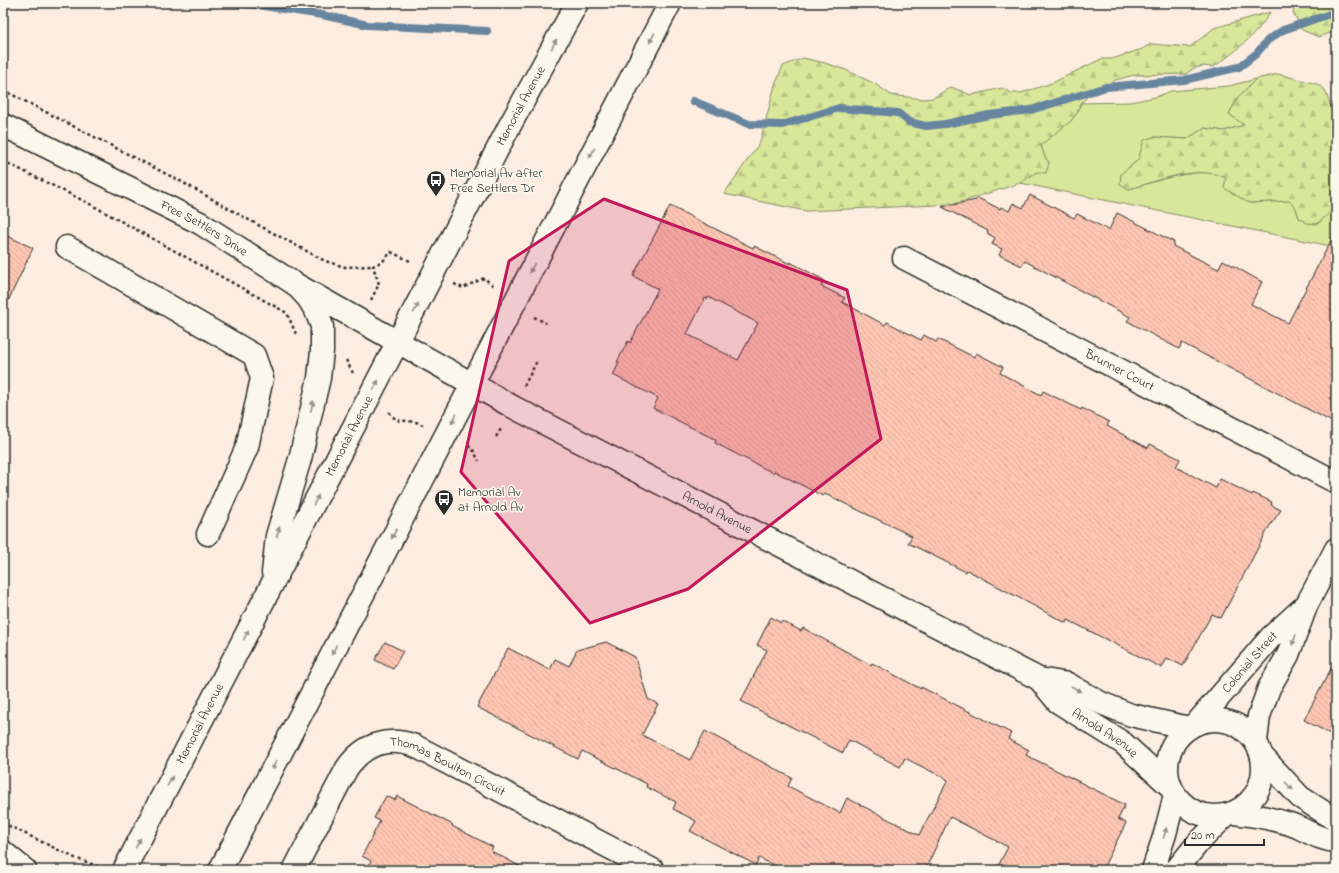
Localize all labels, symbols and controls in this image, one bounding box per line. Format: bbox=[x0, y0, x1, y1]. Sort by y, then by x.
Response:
one-way arrow bbox=[649, 32, 655, 43]
one-way arrow bbox=[551, 38, 558, 50]
street label: Memorial Avenue bbox=[491, 62, 550, 149]
one-way arrow bbox=[589, 147, 596, 159]
place label: Memorial Av after Free Settlers Dr bbox=[449, 164, 543, 198]
bus stop icon: Memorial Av after Free Settlers Dr bbox=[425, 169, 447, 197]
street label: Free Settlers Drive bbox=[156, 195, 252, 261]
one-way arrow bbox=[529, 262, 536, 274]
one-way arrow bbox=[413, 302, 419, 314]
street label: Brunner Court bbox=[1081, 344, 1158, 396]
one-way arrow bbox=[373, 379, 379, 390]
street label: Memorial Avenue bbox=[320, 392, 378, 479]
one-way arrow bbox=[310, 400, 316, 413]
one-way arrow bbox=[451, 413, 457, 424]
place label: Memorial Av at Arnold Av bbox=[458, 483, 524, 517]
street label: Arnold Avenue bbox=[679, 487, 756, 539]
bus stop icon: Memorial Av at Arnold Av bbox=[433, 488, 455, 516]
one-way arrow bbox=[313, 494, 319, 506]
one-way arrow bbox=[276, 525, 282, 538]
one-way arrow bbox=[391, 528, 397, 540]
street label: Colonial Street bbox=[1217, 626, 1282, 697]
one-way arrow bbox=[243, 629, 249, 641]
one-way arrow bbox=[1290, 635, 1296, 647]
one-way arrow bbox=[331, 644, 338, 655]
street label: Memorial Avenue bbox=[171, 680, 229, 767]
one-way arrow bbox=[1070, 686, 1082, 693]
street label: Arnold Avenue bbox=[1068, 704, 1143, 762]
street label: Thomas Boulton Circuit bbox=[390, 732, 509, 801]
one-way arrow bbox=[271, 759, 278, 771]
one-way arrow bbox=[167, 776, 174, 787]
one-way arrow bbox=[1284, 781, 1294, 791]
scale bar bbox=[1185, 821, 1264, 847]
one-way arrow bbox=[1162, 827, 1168, 839]
text: 20 m bbox=[1191, 827, 1214, 845]
one-way arrow bbox=[135, 837, 142, 849]

